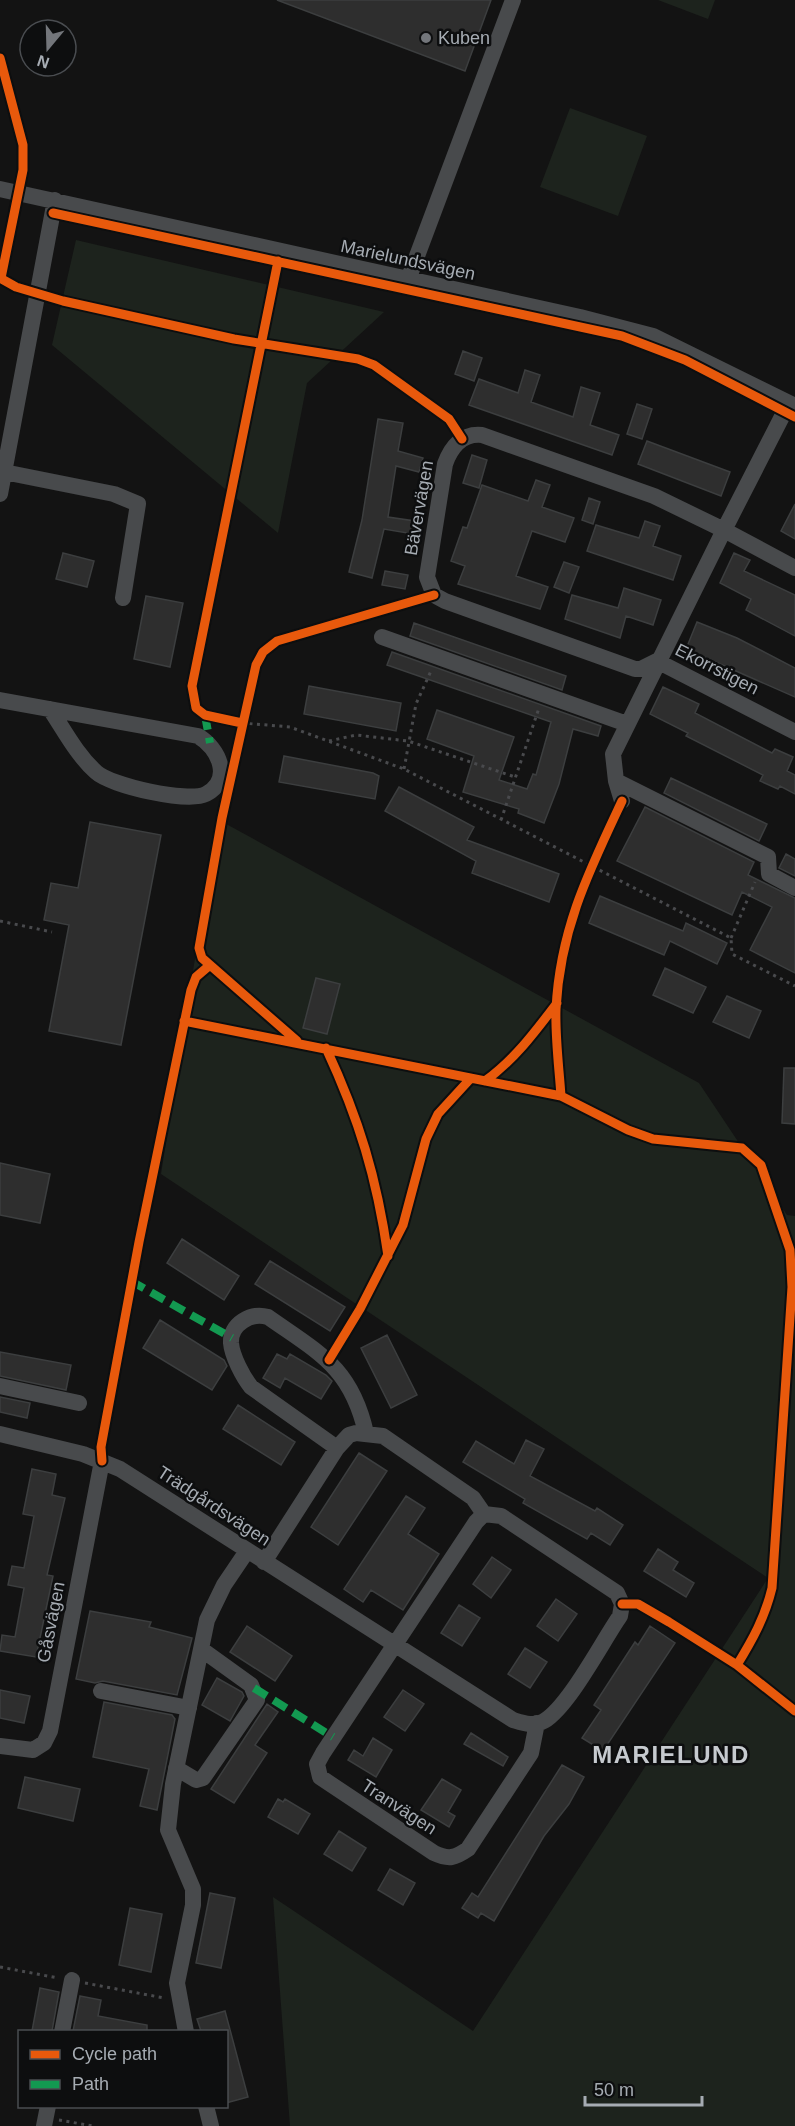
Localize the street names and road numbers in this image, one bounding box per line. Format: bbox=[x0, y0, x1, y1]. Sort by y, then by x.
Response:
street label: Marielundsvägen bbox=[339, 236, 477, 284]
street label: Bävervägen bbox=[401, 459, 437, 557]
street label: Ekorrstigen bbox=[672, 639, 762, 699]
street label: Trädgårdsvägen bbox=[154, 1462, 274, 1550]
street label: Gåsvägen bbox=[33, 1580, 69, 1664]
street label: Tranvägen bbox=[358, 1775, 440, 1839]

